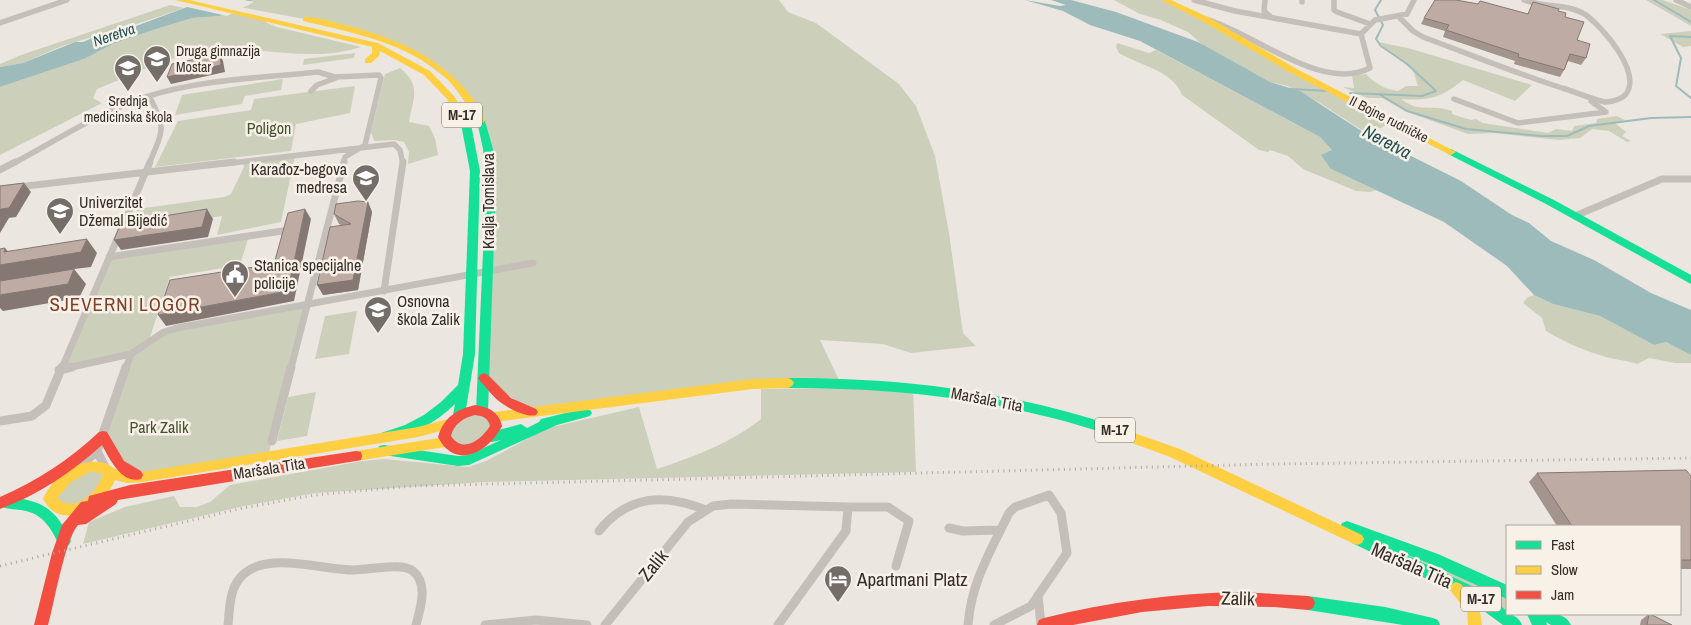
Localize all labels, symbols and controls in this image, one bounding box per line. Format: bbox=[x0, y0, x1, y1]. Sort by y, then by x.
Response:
water label: Neretva bbox=[90, 18, 138, 51]
place label: Druga gimnazija Mostar bbox=[176, 42, 261, 76]
school or university icon: Druga gimnazija Mostar bbox=[142, 44, 172, 83]
school or university icon: Srednja medicinska škola bbox=[113, 53, 143, 92]
street label: II Bojne rudničke bbox=[1347, 91, 1431, 147]
place label: Srednja medicinska škola bbox=[84, 92, 173, 126]
road number: M-17 bbox=[442, 102, 482, 128]
park label: Poligon bbox=[247, 117, 291, 139]
water label: Neretva bbox=[1359, 118, 1416, 165]
street label: Kralja Tomislava bbox=[477, 152, 499, 249]
place label: Karađoz-begova medresa bbox=[251, 158, 348, 198]
school or university icon: Karađoz-begova medresa bbox=[351, 163, 381, 202]
place label: Univerzitet Džemal Bijedić bbox=[79, 191, 168, 231]
school or university icon: Univerzitet Džemal Bijedić bbox=[45, 196, 75, 235]
place label: Stanica specijalne policije bbox=[254, 254, 361, 294]
public building icon: Stanica specijalne policije bbox=[220, 259, 250, 298]
place label: Osnovna škola Zalik bbox=[397, 290, 460, 330]
district label: SJEVERNI LOGOR bbox=[50, 291, 200, 317]
school or university icon: Osnovna škola Zalik bbox=[363, 295, 393, 334]
street label: Maršala Tita bbox=[949, 381, 1025, 417]
park label: Park Zalik bbox=[129, 416, 189, 438]
road number: M-17 bbox=[1095, 418, 1135, 442]
street label: Maršala Tita bbox=[232, 451, 307, 485]
legend bbox=[1506, 525, 1681, 615]
text: Fast bbox=[1551, 534, 1575, 555]
street label: Maršala Tita bbox=[1367, 536, 1457, 594]
street label: Zalik bbox=[632, 544, 674, 586]
text: Slow bbox=[1551, 559, 1578, 580]
hotel icon: Apartmani Platz bbox=[823, 564, 853, 603]
place label: Apartmani Platz bbox=[856, 566, 968, 592]
street label: Zalik bbox=[1221, 584, 1256, 612]
text: Jam bbox=[1551, 584, 1574, 605]
road number: M-17 bbox=[1461, 586, 1501, 612]

